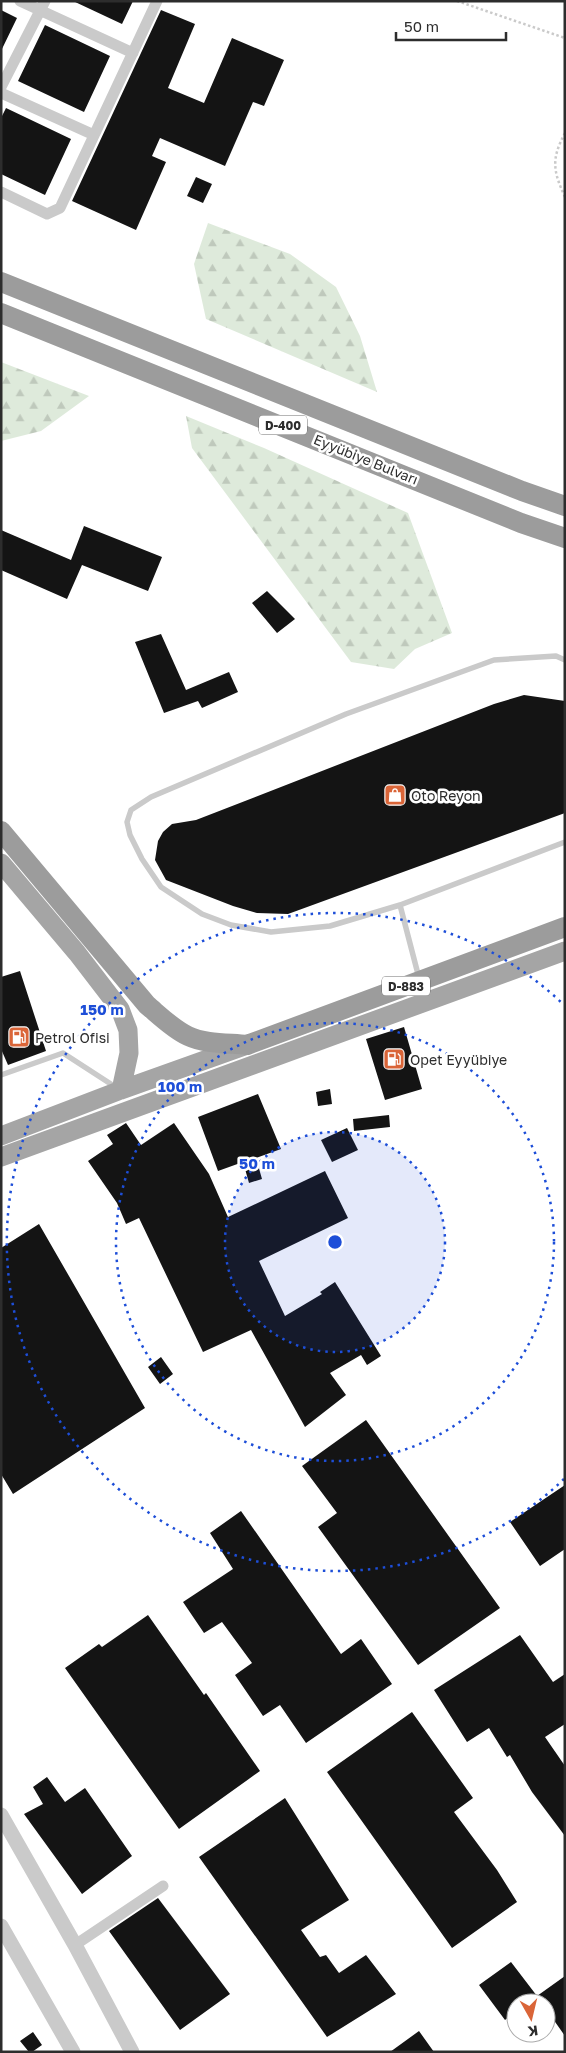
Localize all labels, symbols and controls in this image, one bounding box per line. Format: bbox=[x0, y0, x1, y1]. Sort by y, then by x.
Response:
scale bar bbox=[396, 10, 506, 42]
text: 50 m bbox=[404, 17, 439, 35]
road number: D-400 bbox=[259, 416, 307, 434]
street label: Eyyübiye Bulvarı bbox=[311, 430, 421, 488]
shop icon: Oto Reyon bbox=[383, 783, 407, 807]
place label: Oto Reyon bbox=[411, 787, 481, 804]
road number: D-883 bbox=[382, 976, 430, 996]
text: 150 m bbox=[80, 1000, 124, 1018]
fuel station icon: Petrol Ofisi bbox=[7, 1025, 31, 1049]
place label: Petrol Ofisi bbox=[35, 1029, 110, 1046]
fuel station icon: Opet Eyyübiye bbox=[382, 1047, 406, 1071]
place label: Opet Eyyübiye bbox=[410, 1051, 507, 1068]
text: 100 m bbox=[158, 1077, 202, 1095]
text: 50 m bbox=[239, 1154, 275, 1172]
centre of rings bbox=[326, 1233, 344, 1251]
north arrow bbox=[506, 1993, 556, 2043]
text: K bbox=[527, 2022, 539, 2040]

